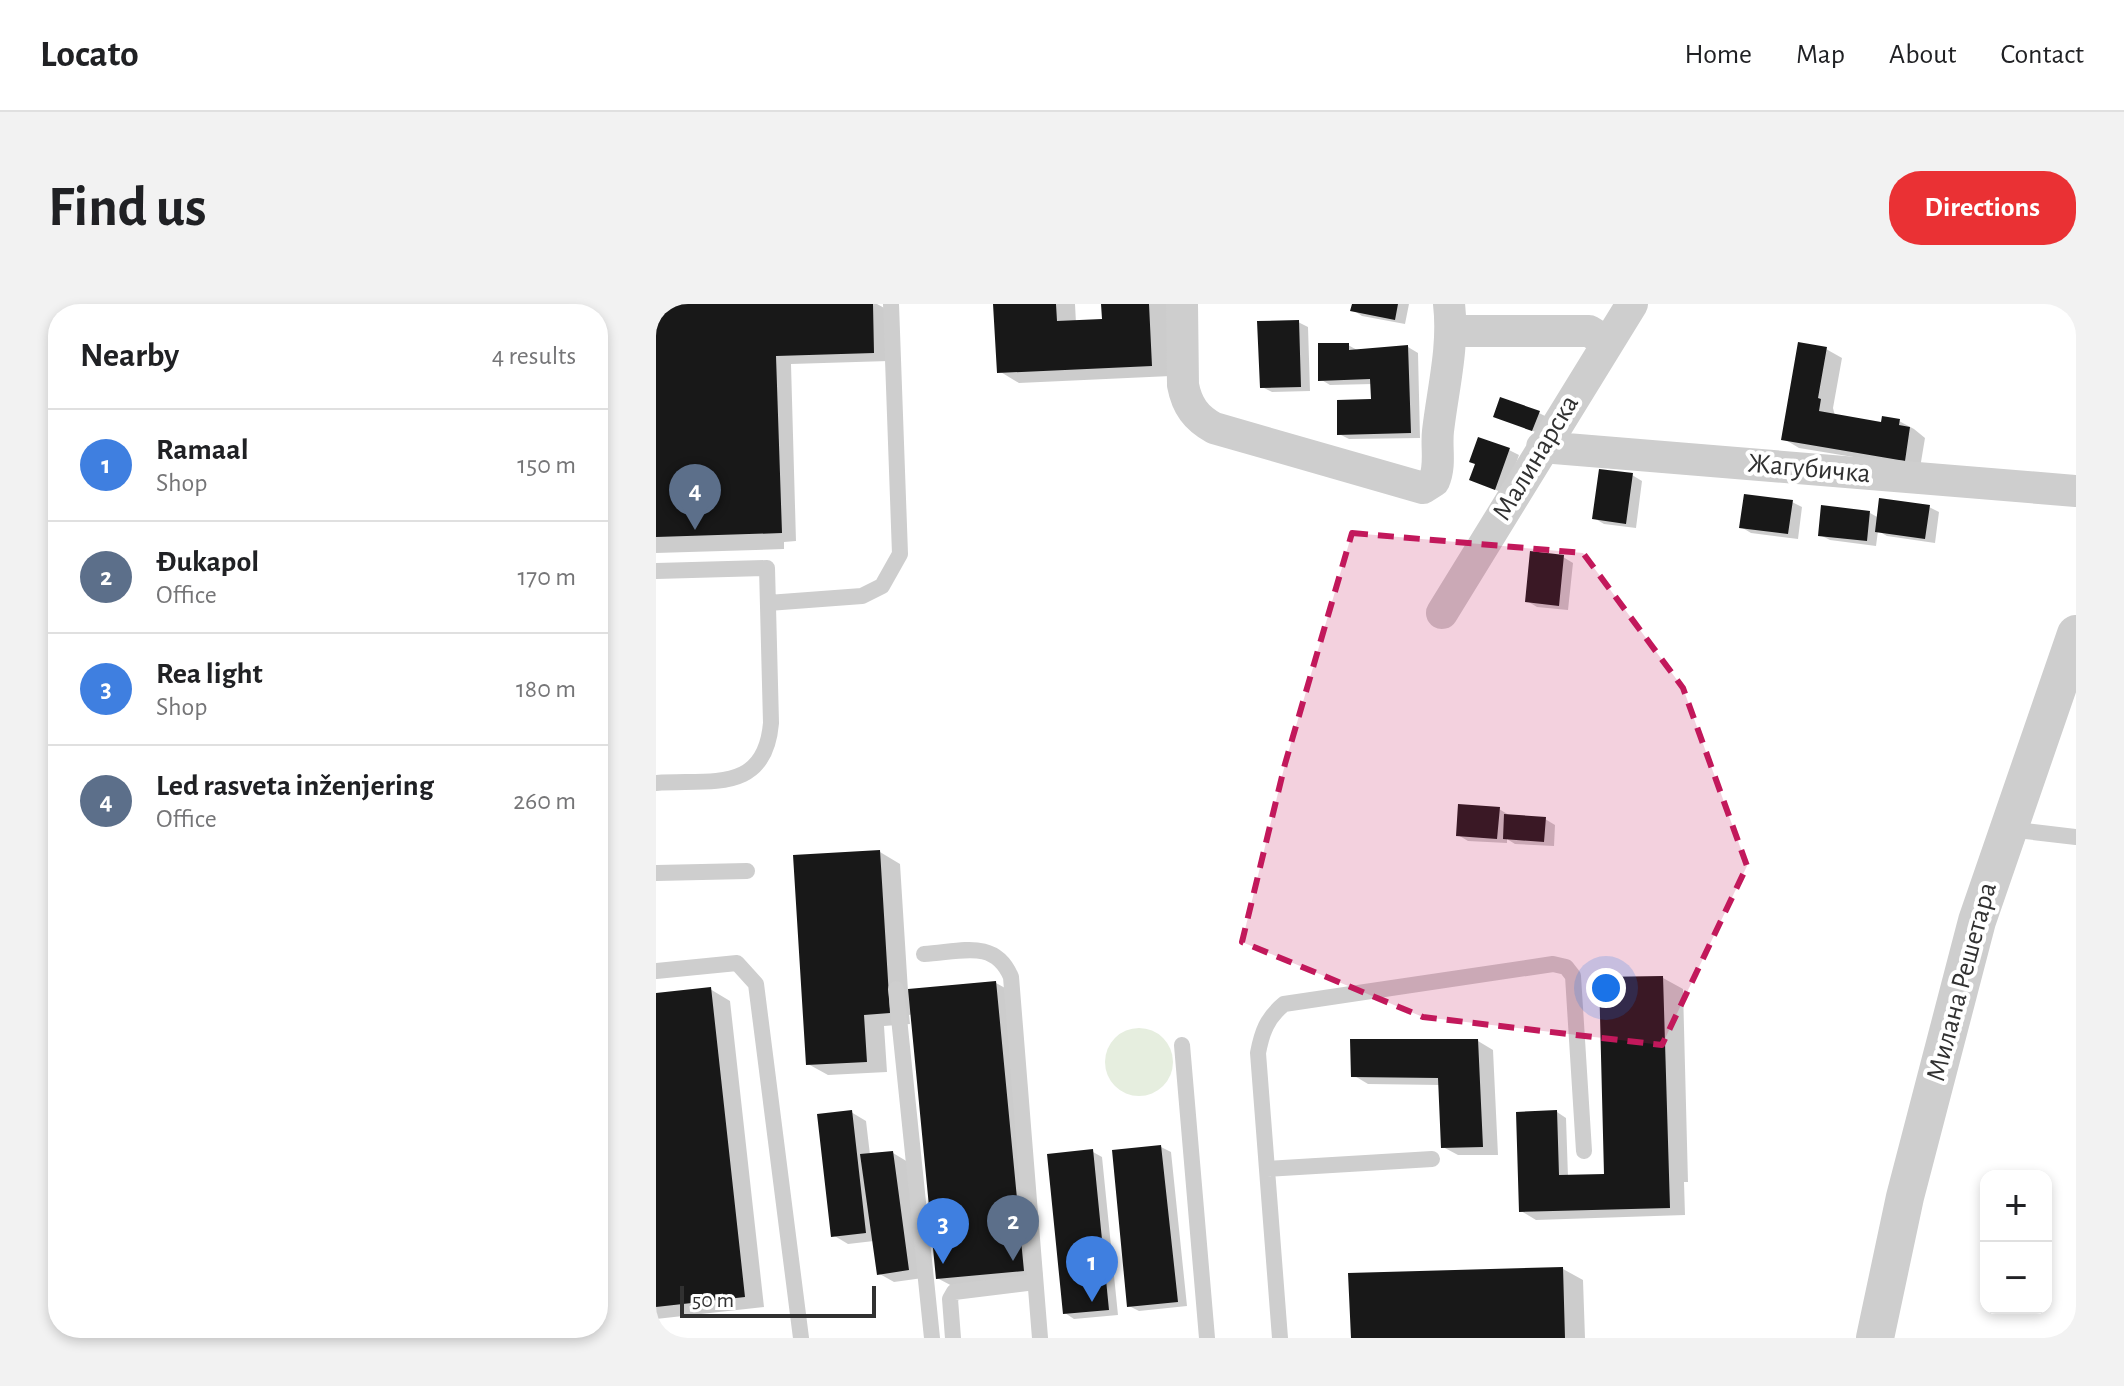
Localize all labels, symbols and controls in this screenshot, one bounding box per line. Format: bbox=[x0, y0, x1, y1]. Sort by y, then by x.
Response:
text: Locato bbox=[40, 36, 139, 74]
text: Home bbox=[1685, 41, 1752, 69]
text: Map bbox=[1796, 41, 1845, 69]
text: About bbox=[1889, 41, 1957, 69]
text: Contact bbox=[2001, 41, 2084, 69]
button: Directions bbox=[1889, 171, 2076, 245]
text: Find us bbox=[48, 180, 206, 236]
text: Nearby bbox=[80, 339, 179, 373]
text: 4 results bbox=[492, 343, 576, 369]
street label: Малинарска bbox=[1488, 390, 1584, 526]
text: Ramaal bbox=[156, 435, 249, 465]
street label: Жагубичка bbox=[1746, 450, 1872, 488]
text: 1 bbox=[101, 452, 111, 478]
text: 150 m bbox=[517, 452, 576, 478]
pin: 4 bbox=[669, 464, 721, 530]
text: Shop bbox=[156, 470, 208, 496]
text: Đukapol bbox=[156, 547, 259, 577]
text: 2 bbox=[100, 564, 112, 590]
text: 170 m bbox=[517, 564, 576, 590]
text: Office bbox=[156, 582, 217, 608]
text: Rea light bbox=[156, 659, 263, 689]
text: 3 bbox=[100, 676, 112, 702]
text: 180 m bbox=[516, 676, 576, 702]
text: Shop bbox=[156, 694, 208, 720]
text: Led rasveta inženjering bbox=[156, 771, 434, 801]
text: 4 bbox=[99, 788, 113, 814]
text: 260 m bbox=[513, 788, 576, 814]
text: Office bbox=[156, 806, 217, 832]
street label: Милана Решетара bbox=[1922, 879, 2002, 1085]
your location bbox=[1586, 968, 1626, 1008]
map controls bbox=[1980, 1170, 2052, 1314]
button: + bbox=[1980, 1170, 2052, 1242]
pin: 2 bbox=[987, 1195, 1039, 1261]
pin: 3 bbox=[917, 1198, 969, 1264]
pin: 1 bbox=[1066, 1236, 1118, 1302]
button: − bbox=[1980, 1242, 2052, 1314]
scale bar bbox=[680, 1282, 876, 1318]
text: 50 m bbox=[692, 1289, 734, 1311]

